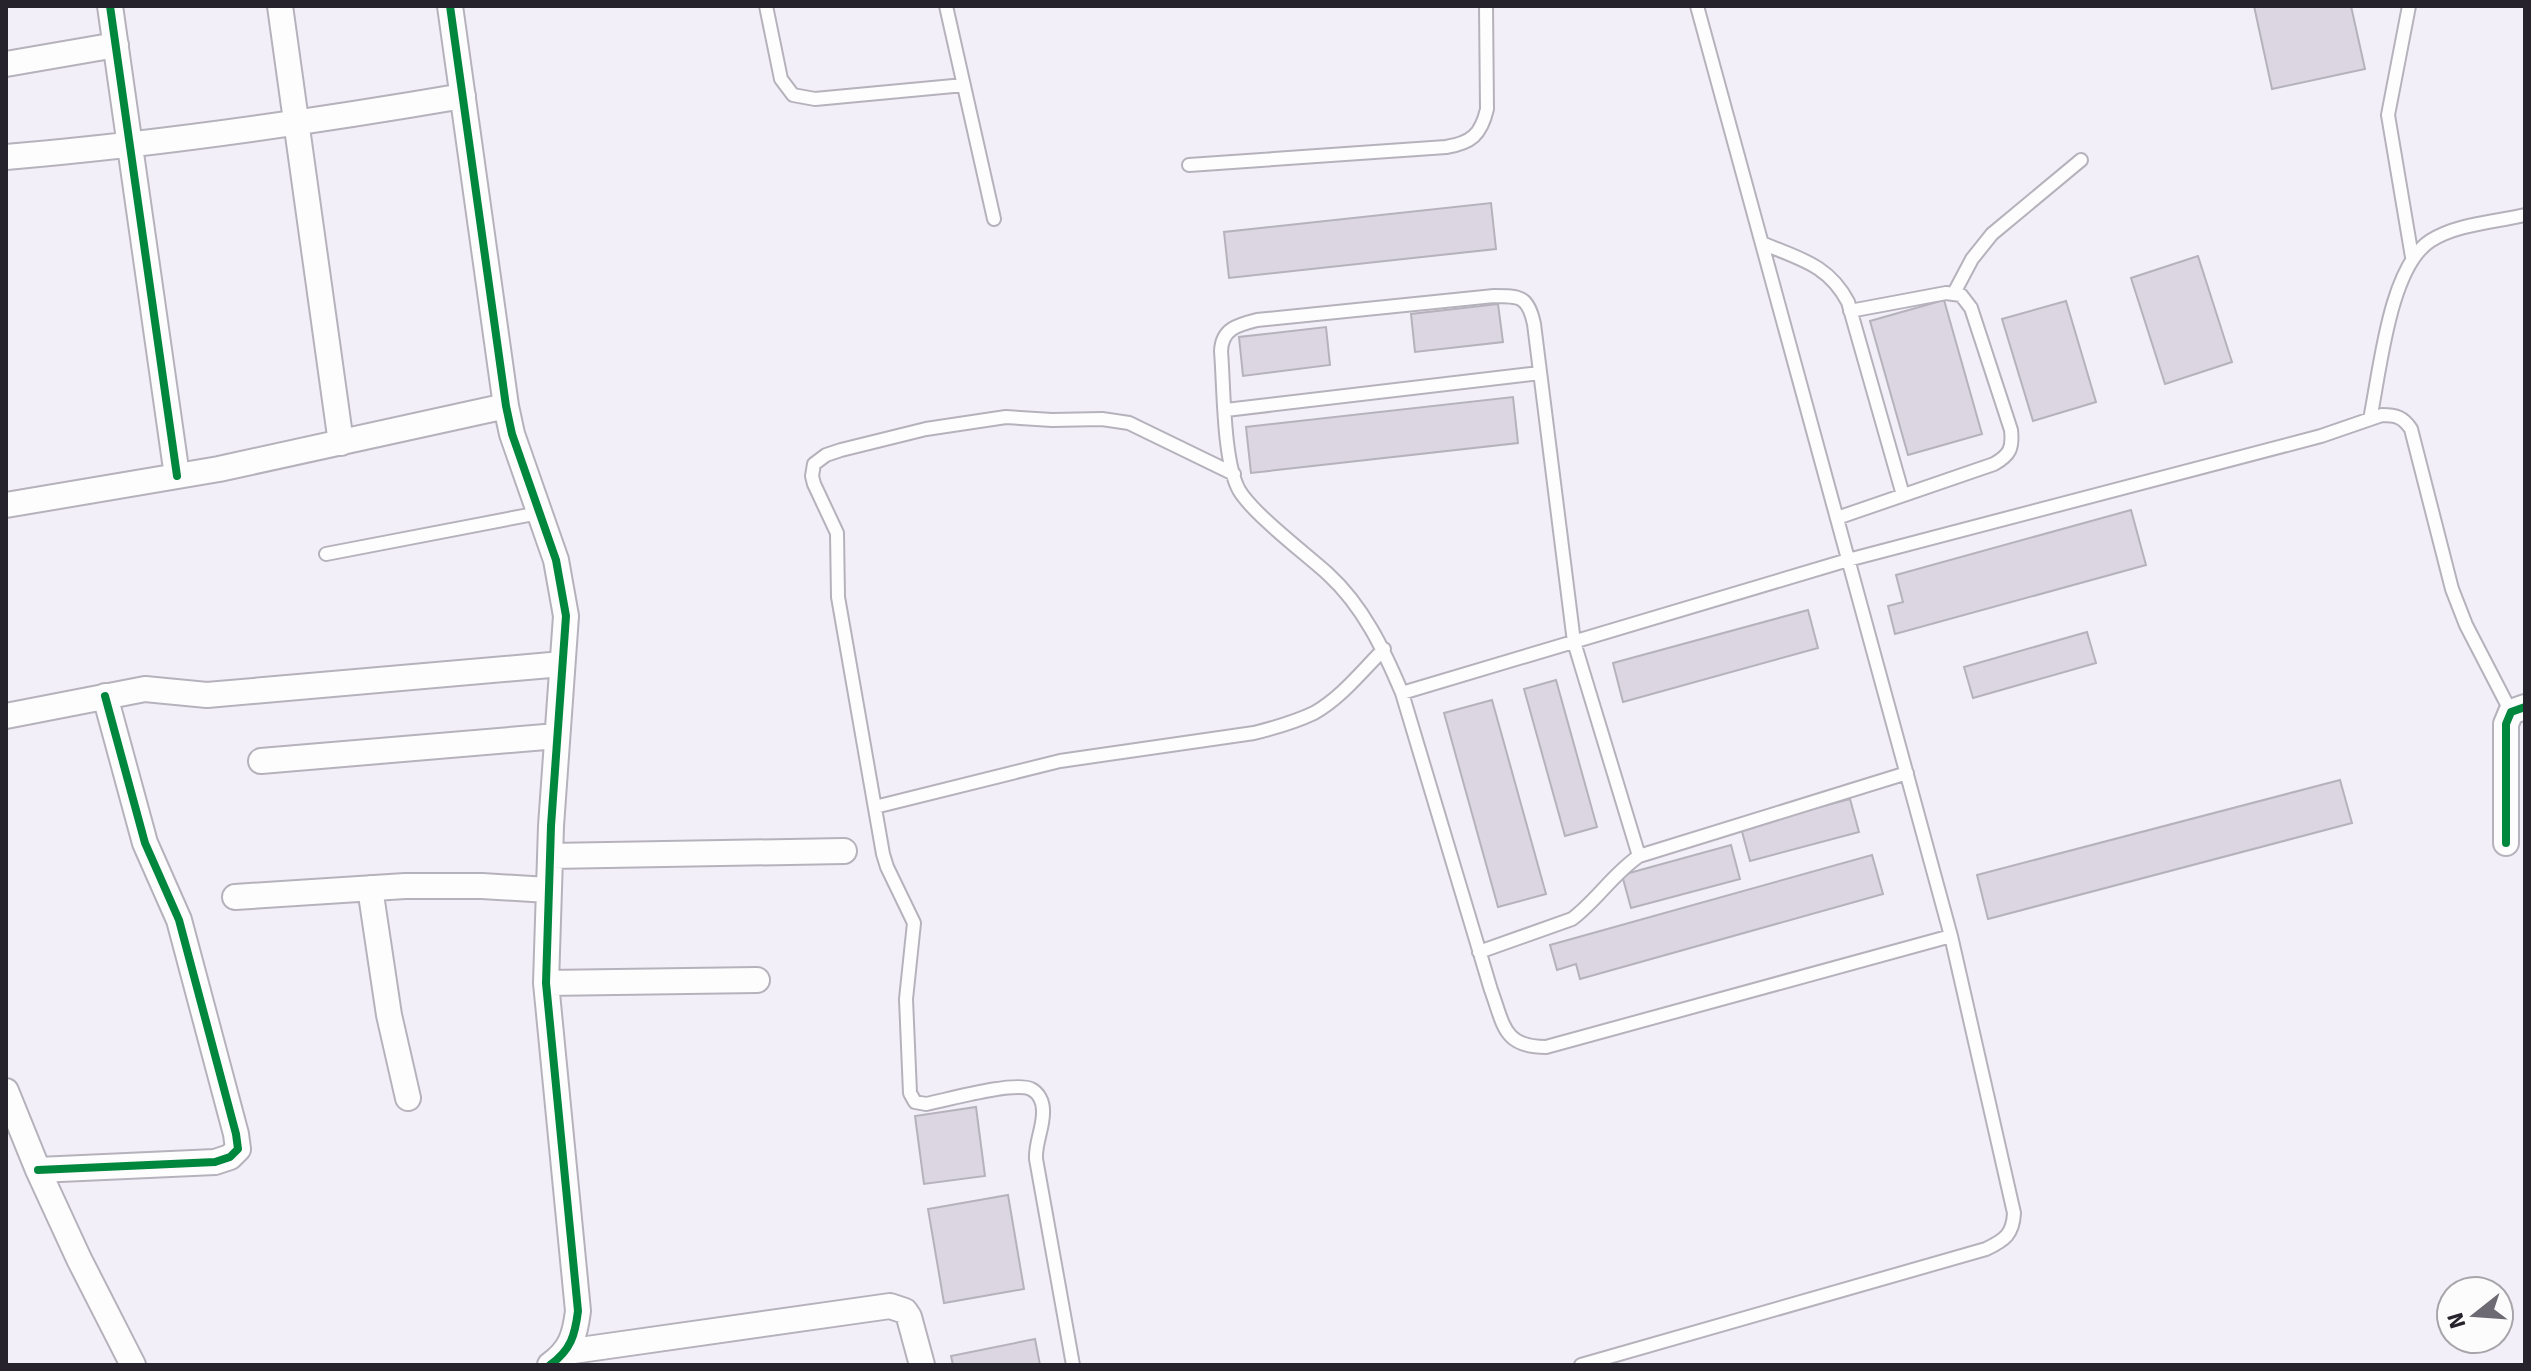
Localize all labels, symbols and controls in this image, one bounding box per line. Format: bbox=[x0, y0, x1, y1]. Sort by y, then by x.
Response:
north arrow bbox=[2435, 1275, 2515, 1355]
text: N bbox=[2441, 1309, 2472, 1332]

